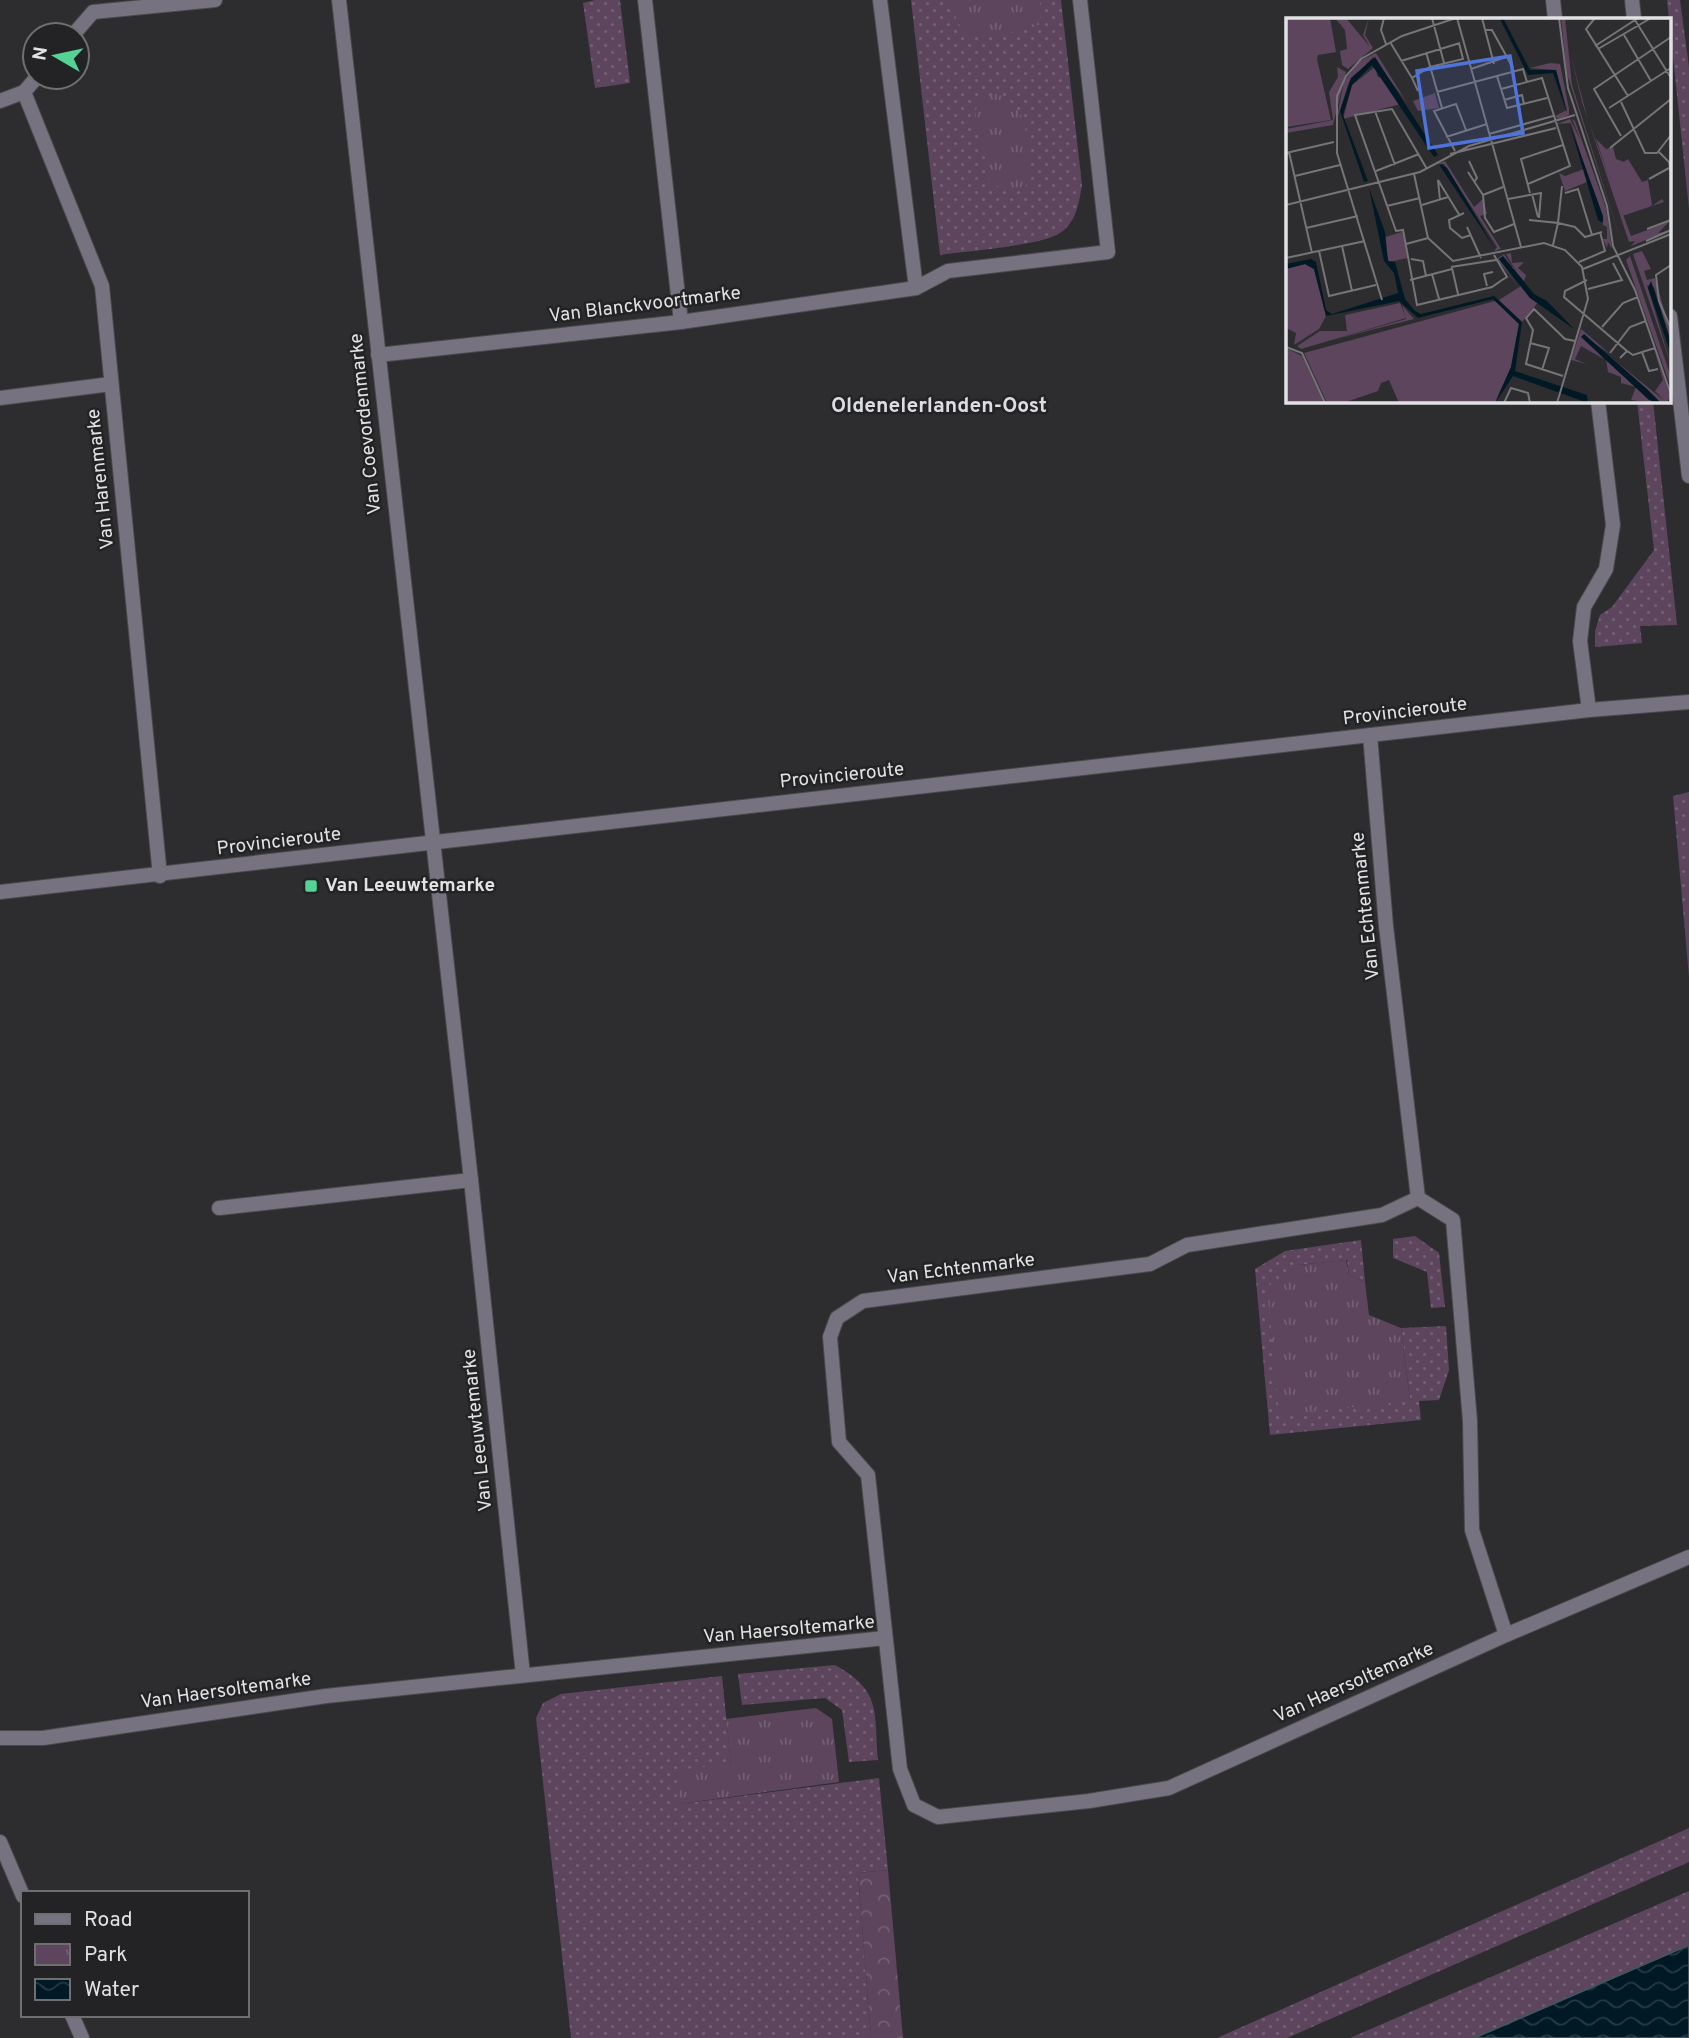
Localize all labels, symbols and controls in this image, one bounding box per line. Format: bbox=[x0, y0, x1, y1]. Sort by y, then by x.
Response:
inset map bbox=[1286, 18, 1672, 402]
north arrow bbox=[21, 21, 91, 91]
text: N bbox=[28, 45, 54, 62]
street label: Van Blanckvoortmarke bbox=[548, 281, 742, 329]
street label: Van Coevordenmarke bbox=[345, 332, 387, 516]
district label: Oldenelerlanden-Oost bbox=[831, 393, 1047, 420]
street label: Van Harenmarke bbox=[82, 408, 120, 550]
street label: Provincieroute bbox=[1341, 692, 1469, 732]
street label: Provincieroute bbox=[779, 758, 905, 794]
street label: Provincieroute bbox=[215, 822, 343, 862]
street label: Van Echtenmarke bbox=[1346, 831, 1386, 981]
place label: Van Leeuwtemarke bbox=[325, 874, 495, 898]
marker: Van Leeuwtemarke bbox=[303, 878, 319, 894]
street label: Van Echtenmarke bbox=[886, 1248, 1036, 1290]
street label: Van Leeuwtemarke bbox=[458, 1348, 498, 1512]
street label: Van Haersoltemarke bbox=[702, 1611, 876, 1649]
street label: Van Haersoltemarke bbox=[1270, 1637, 1438, 1729]
street label: Van Haersoltemarke bbox=[139, 1667, 313, 1715]
legend bbox=[21, 1891, 248, 2017]
text: Road bbox=[84, 1907, 133, 1934]
text: Park bbox=[84, 1942, 127, 1969]
text: Water bbox=[84, 1977, 139, 2004]

